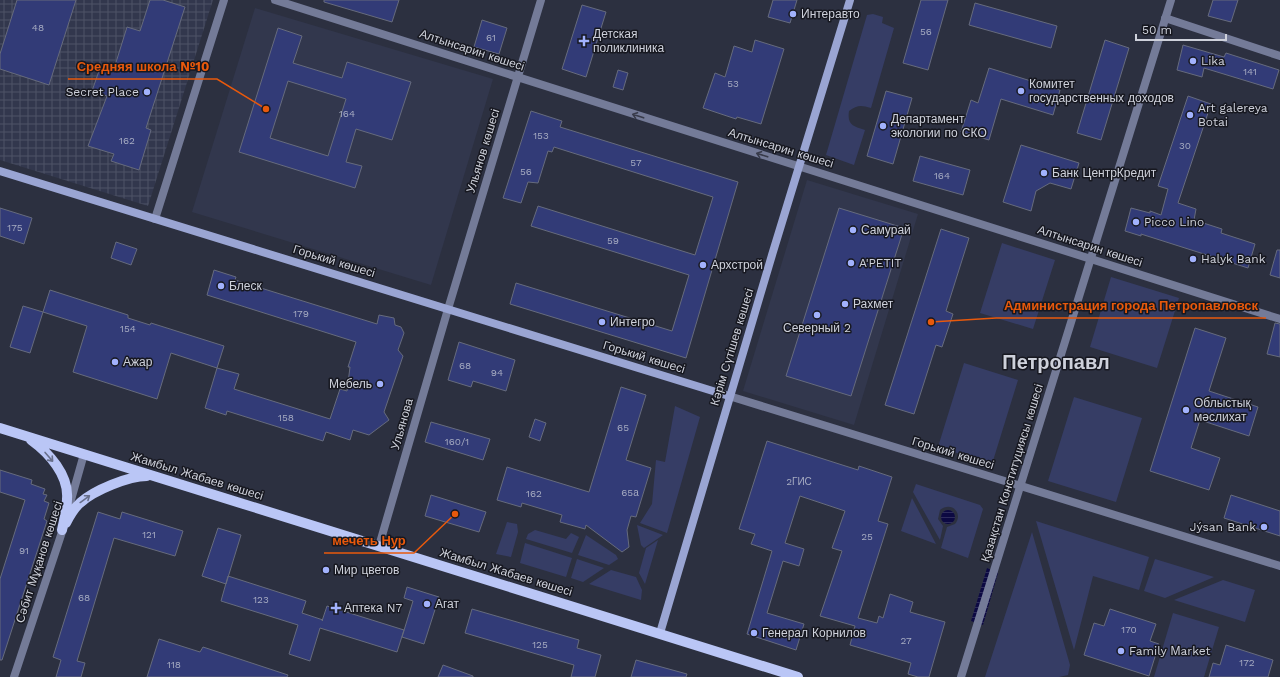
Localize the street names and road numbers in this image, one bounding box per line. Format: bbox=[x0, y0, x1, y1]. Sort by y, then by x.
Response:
street label: Алтынсарин көшесі bbox=[418, 26, 526, 74]
street label: Ульянов көшесі bbox=[464, 107, 502, 195]
street label: Алтынсарин көшесі bbox=[727, 125, 835, 171]
street label: Алтынсарин көшесі bbox=[1036, 222, 1144, 270]
street label: Горький көшесі bbox=[291, 242, 377, 280]
street label: Кәрім Сүтішев көшесі bbox=[707, 287, 757, 407]
street label: Горький көшесі bbox=[601, 338, 687, 376]
street label: Қазақстан Конституциясы көшесі bbox=[978, 382, 1046, 564]
street label: Ульянова bbox=[388, 396, 416, 451]
street label: Горький көшесі bbox=[910, 434, 996, 472]
street label: Жамбыл Жабаев көшесі bbox=[129, 449, 265, 503]
street label: Сәбит Мұқанов көшесі bbox=[13, 499, 65, 625]
street label: Жамбыл Жабаев көшесі bbox=[438, 545, 574, 599]

